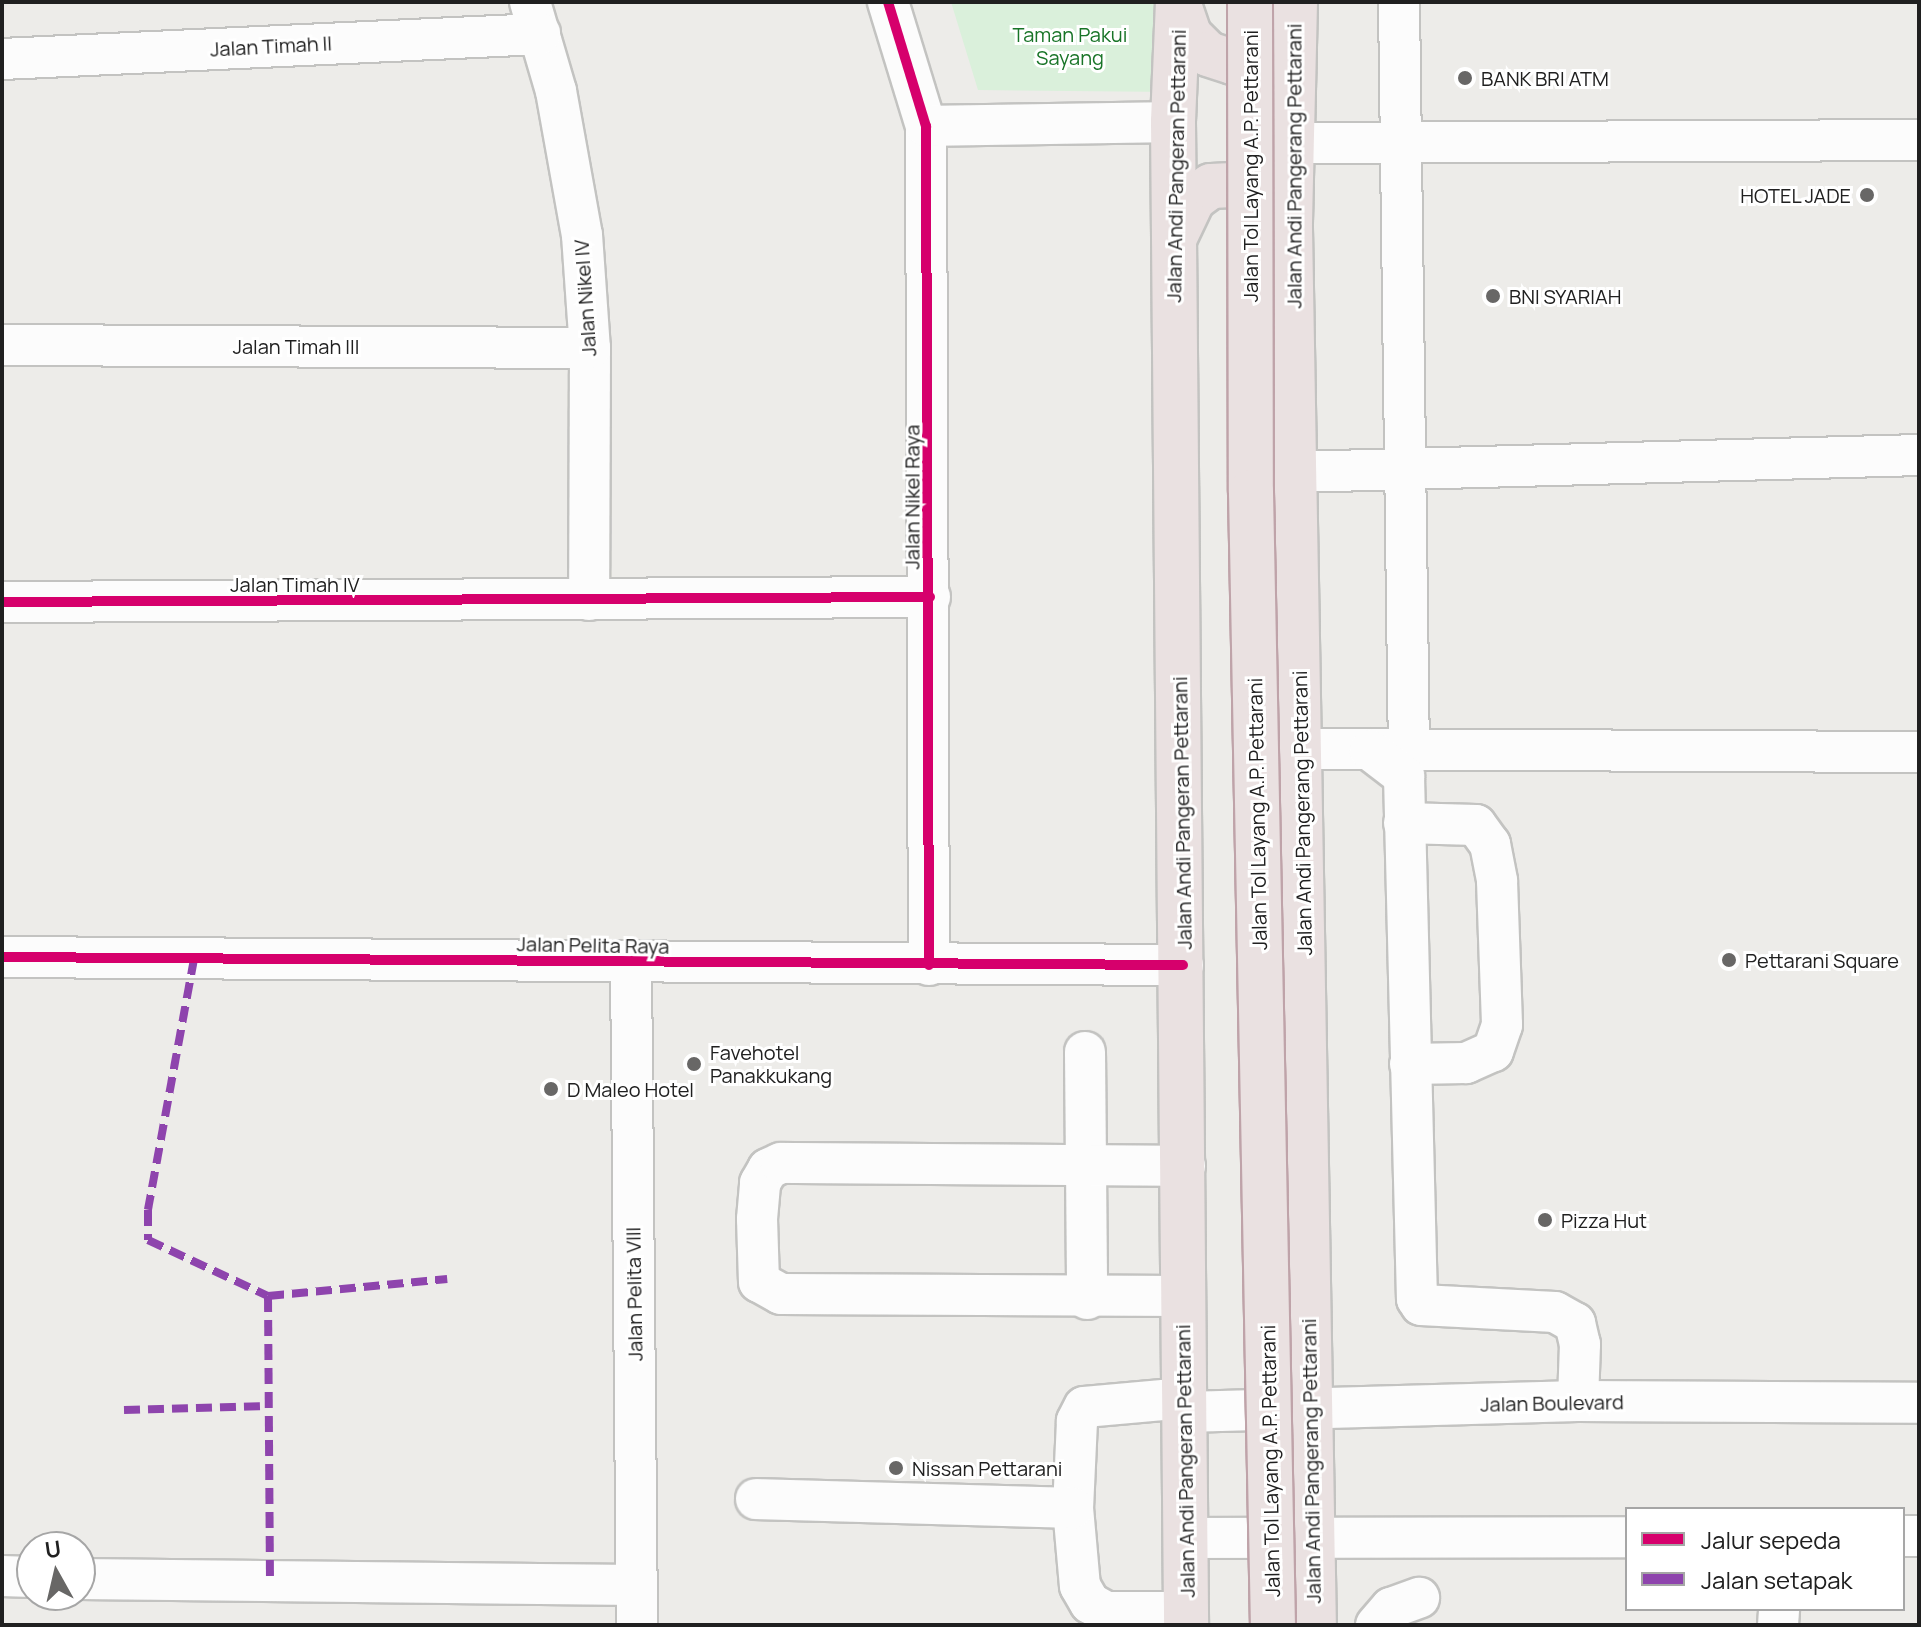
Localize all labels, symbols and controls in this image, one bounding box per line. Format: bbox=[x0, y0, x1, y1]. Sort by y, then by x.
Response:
park label: Taman Pakui Sayang bbox=[1013, 23, 1127, 70]
street label: Jalan Andi Pangerang Pettarani bbox=[1282, 24, 1306, 308]
street label: Jalan Andi Pangeran Pettarani bbox=[1162, 29, 1190, 303]
street label: Jalan Tol Layang A.P. Pettarani bbox=[1238, 30, 1262, 302]
street label: Jalan Timah II bbox=[209, 31, 333, 61]
place label: BANK BRI ATM bbox=[1481, 66, 1609, 90]
marker: BANK BRI ATM bbox=[1456, 69, 1474, 87]
place label: HOTEL JADE bbox=[1739, 183, 1851, 207]
marker: HOTEL JADE bbox=[1858, 186, 1876, 204]
street label: Jalan Nikel IV bbox=[569, 239, 601, 357]
place label: BNI SYARIAH bbox=[1509, 284, 1621, 308]
marker: BNI SYARIAH bbox=[1484, 287, 1502, 305]
street label: Jalan Timah III bbox=[233, 334, 359, 358]
street label: Jalan Nikel Raya bbox=[900, 425, 924, 569]
street label: Jalan Timah IV bbox=[230, 572, 360, 596]
street label: Jalan Andi Pangerang Pettarani bbox=[1288, 670, 1316, 956]
street label: Jalan Andi Pangeran Pettarani bbox=[1168, 676, 1196, 950]
street label: Jalan Tol Layang A.P. Pettarani bbox=[1243, 678, 1271, 950]
street label: Jalan Pelita Raya bbox=[517, 932, 669, 958]
place label: Pettarani Square bbox=[1745, 948, 1899, 972]
marker: Pettarani Square bbox=[1720, 951, 1738, 969]
place label: Favehotel Panakkukang bbox=[710, 1040, 832, 1087]
marker: Favehotel Panakkukang bbox=[685, 1055, 703, 1073]
place label: D Maleo Hotel bbox=[567, 1077, 694, 1101]
marker: D Maleo Hotel bbox=[542, 1080, 560, 1098]
place label: Pizza Hut bbox=[1561, 1208, 1647, 1232]
marker: Pizza Hut bbox=[1536, 1211, 1554, 1229]
street label: Jalan Pelita VIII bbox=[621, 1227, 647, 1361]
street label: Jalan Andi Pangerang Pettarani bbox=[1297, 1318, 1325, 1604]
street label: Jalan Andi Pangeran Pettarani bbox=[1171, 1324, 1199, 1598]
street label: Jalan Tol Layang A.P. Pettarani bbox=[1256, 1325, 1284, 1597]
street label: Jalan Boulevard bbox=[1480, 1390, 1624, 1416]
place label: Nissan Pettarani bbox=[912, 1456, 1062, 1480]
marker: Nissan Pettarani bbox=[887, 1459, 905, 1477]
legend bbox=[1625, 1507, 1905, 1611]
text: Jalur sepeda bbox=[1701, 1523, 1841, 1556]
north arrow bbox=[16, 1531, 96, 1611]
text: U bbox=[43, 1533, 63, 1565]
text: Jalan setapak bbox=[1701, 1563, 1852, 1596]

